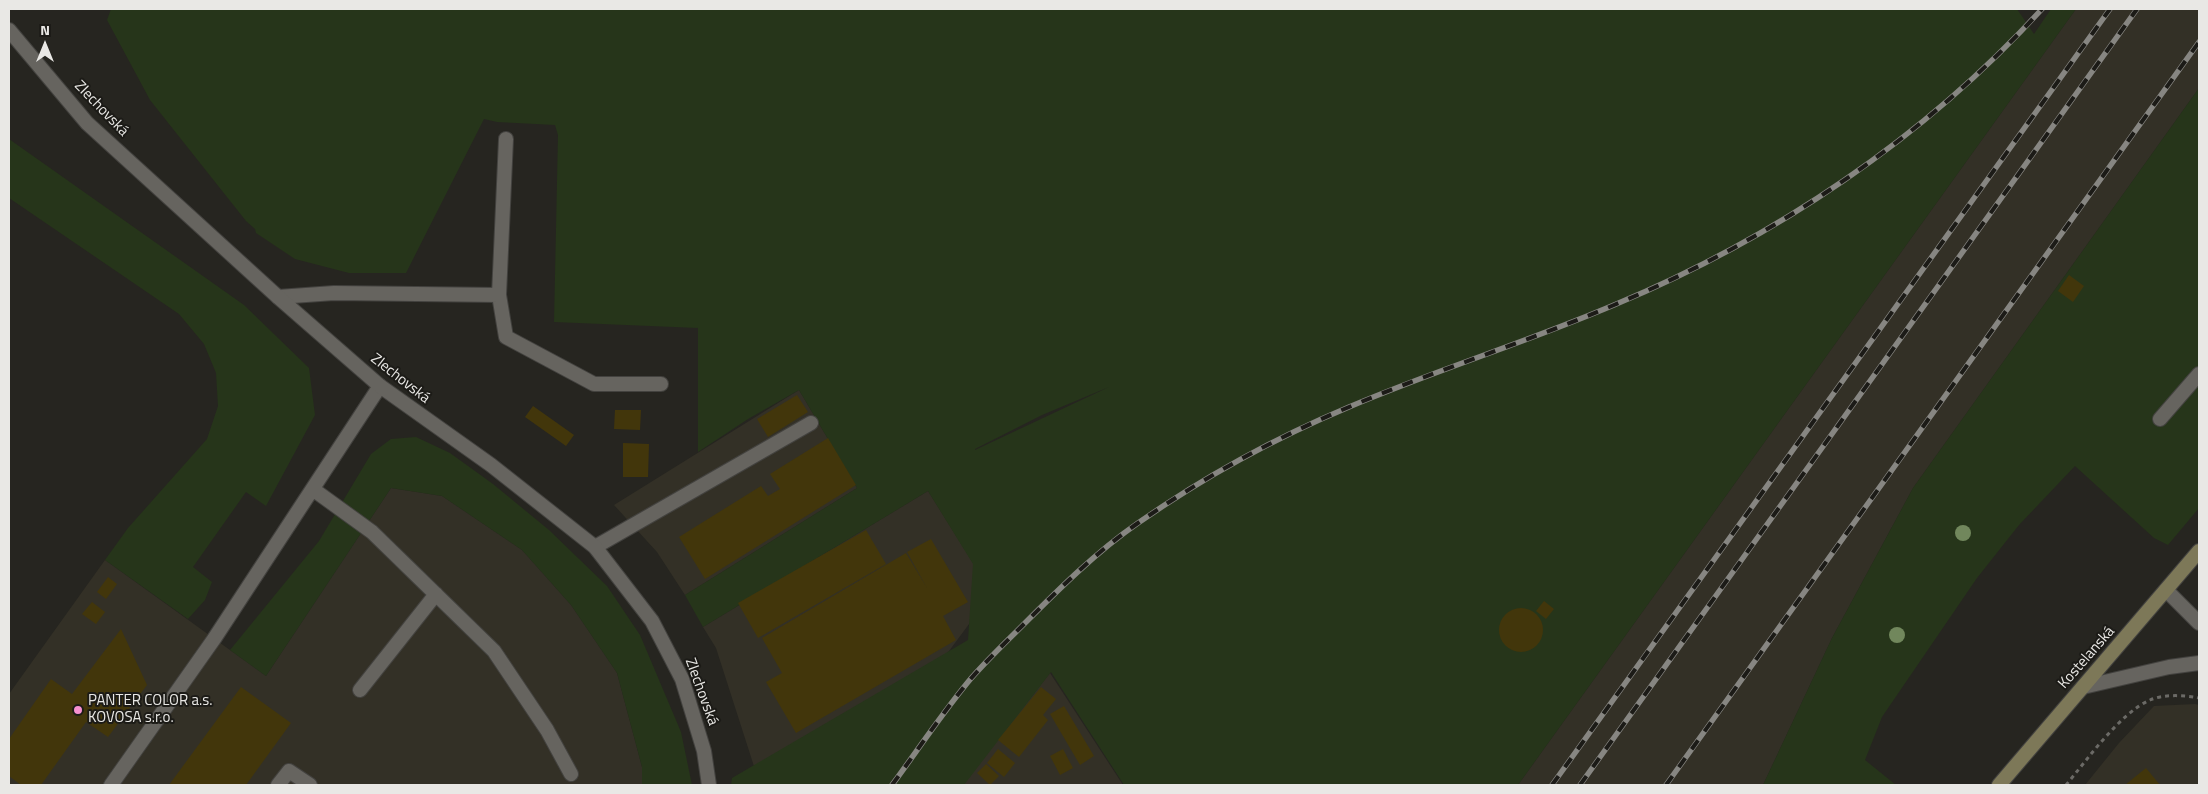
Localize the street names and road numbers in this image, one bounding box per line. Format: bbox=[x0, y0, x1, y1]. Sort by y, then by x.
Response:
street label: Zlechovská bbox=[70, 77, 132, 141]
street label: Zlechovská bbox=[367, 350, 433, 408]
street label: Kostelanská bbox=[2055, 623, 2119, 693]
street label: Zlechovská bbox=[681, 656, 721, 728]

